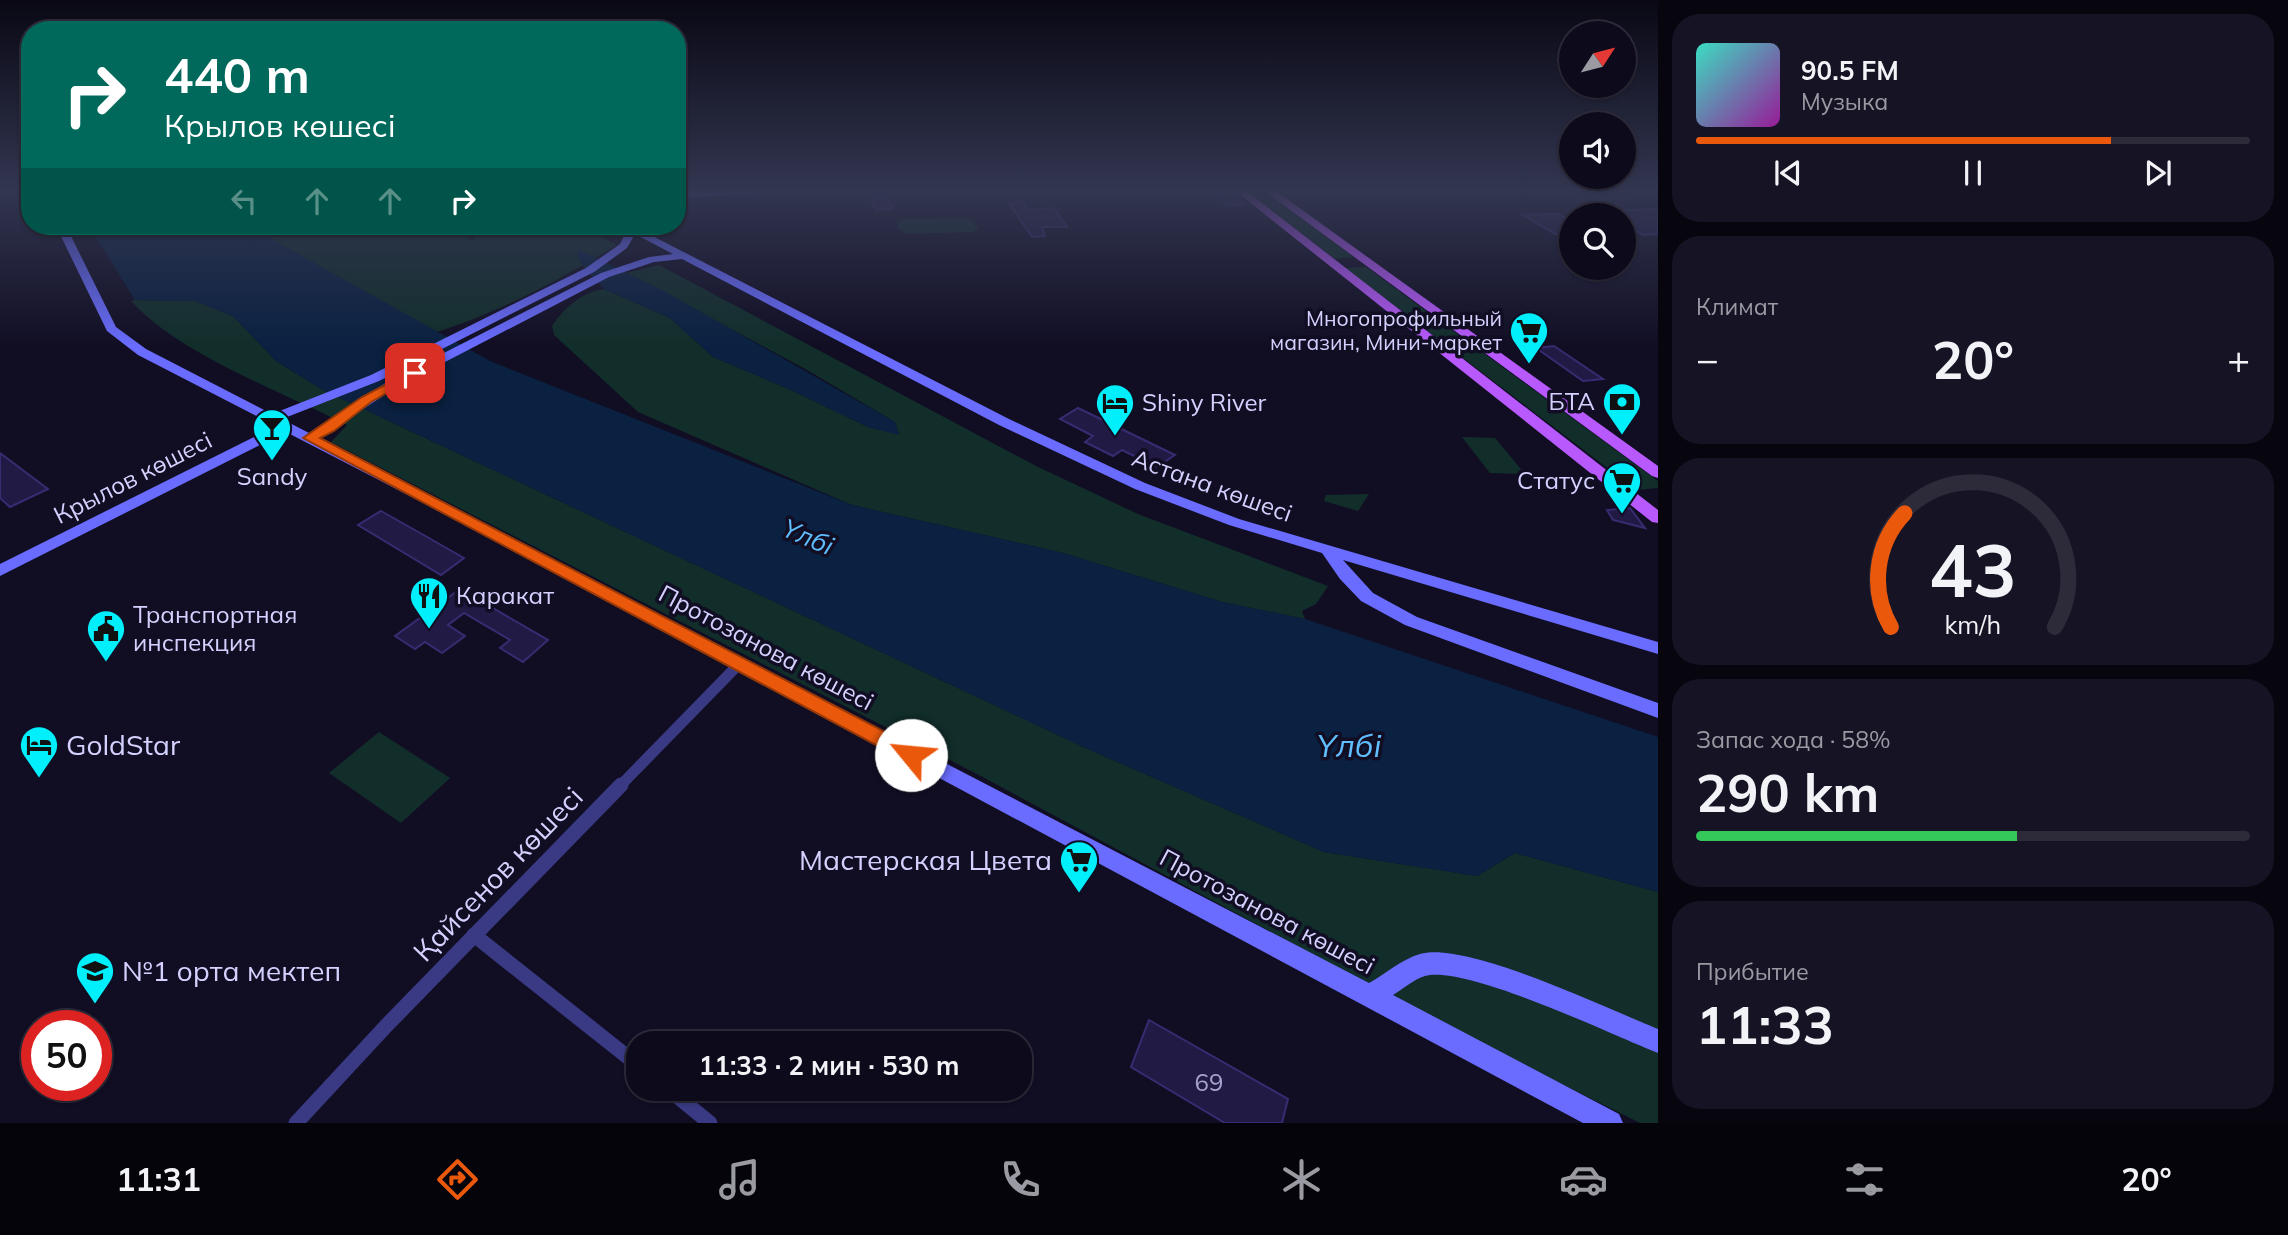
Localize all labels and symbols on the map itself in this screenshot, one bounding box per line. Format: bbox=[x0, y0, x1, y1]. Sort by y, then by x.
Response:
north arrow bbox=[1559, 21, 1636, 98]
place label: Многопрофильный магазин, Мини-маркет bbox=[1270, 305, 1502, 355]
supermarket icon: Многопрофильный магазин, Мини-маркет bbox=[1508, 310, 1550, 365]
pin bbox=[385, 343, 445, 403]
bank icon: БТА bbox=[1601, 381, 1643, 436]
hotel icon: Shiny River bbox=[1094, 382, 1136, 437]
place label: БТА bbox=[1549, 386, 1595, 416]
place label: Shiny River bbox=[1142, 387, 1267, 417]
bar icon: Sandy bbox=[251, 407, 293, 462]
street label: Крылов көшесі bbox=[48, 424, 217, 530]
street label: Астана көшесі bbox=[1128, 442, 1297, 528]
supermarket icon: Статус bbox=[1601, 460, 1643, 515]
place label: Sandy bbox=[237, 461, 308, 491]
place label: Статус bbox=[1517, 465, 1595, 495]
water label: Үлбі bbox=[778, 511, 839, 562]
restaurant icon: Каракат bbox=[408, 575, 450, 630]
street label: Протозанова көшесі bbox=[654, 578, 879, 716]
place label: Каракат bbox=[456, 580, 554, 610]
place label: Транспортная инспекция bbox=[133, 599, 297, 657]
public building icon: Транспортная инспекция bbox=[85, 608, 127, 663]
position arrow bbox=[874, 718, 948, 792]
hotel icon: GoldStar bbox=[18, 724, 60, 779]
water label: Үлбі bbox=[1317, 725, 1381, 765]
place label: GoldStar bbox=[66, 727, 181, 762]
street label: Қайсенов көшесі bbox=[405, 779, 590, 968]
supermarket icon: Мастерская Цвета bbox=[1058, 839, 1100, 894]
place label: Мастерская Цвета bbox=[799, 842, 1052, 877]
street label: Протозанова көшесі bbox=[1155, 842, 1380, 980]
school or university icon: №1 орта мектеп bbox=[74, 950, 116, 1005]
place label: №1 орта мектеп bbox=[122, 953, 341, 988]
speed limit sign: 50 bbox=[21, 1010, 112, 1101]
house number: 69 bbox=[1195, 1067, 1223, 1097]

